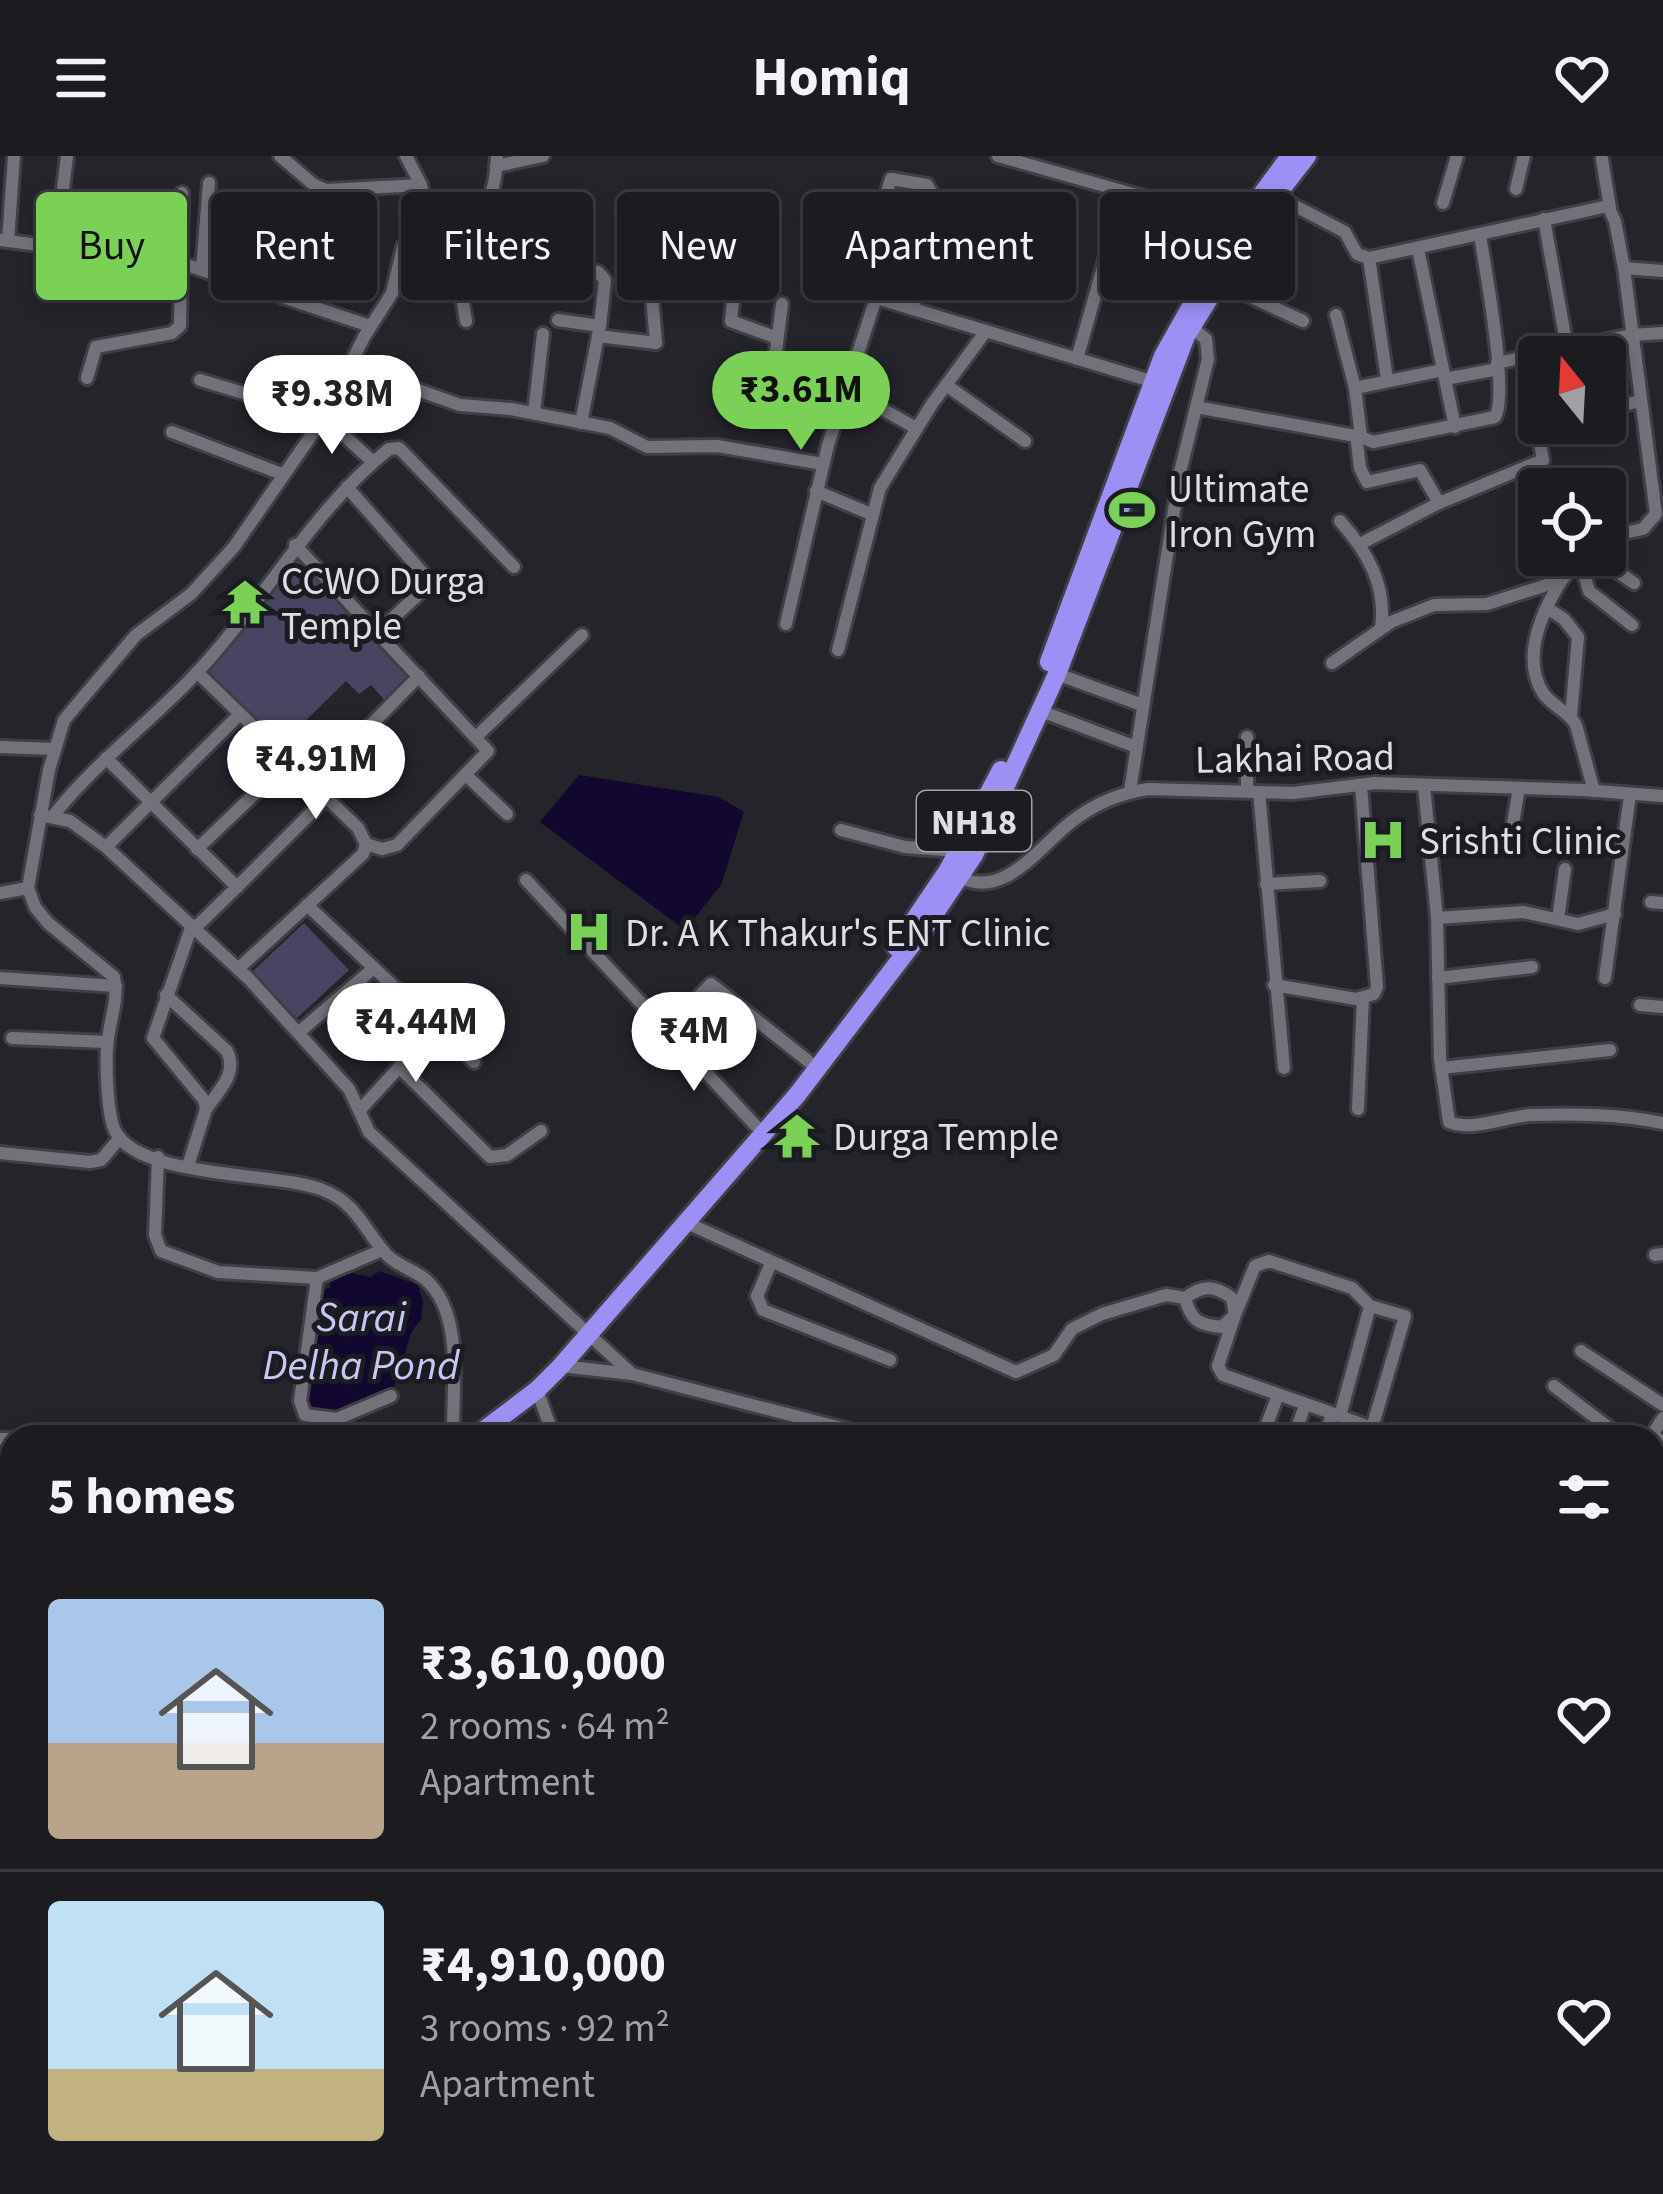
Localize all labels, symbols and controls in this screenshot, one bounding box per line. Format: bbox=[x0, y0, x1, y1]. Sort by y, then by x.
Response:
text: Homiq bbox=[752, 40, 911, 117]
icon: menu bbox=[48, 45, 114, 111]
icon: heart bbox=[1549, 45, 1615, 111]
chip: Buy bbox=[36, 192, 187, 300]
chip: Rent bbox=[211, 192, 377, 300]
chip: Filters bbox=[401, 192, 593, 300]
chip: New bbox=[617, 192, 779, 300]
chip: Apartment bbox=[803, 192, 1076, 300]
chip: House bbox=[1100, 192, 1295, 300]
north arrow bbox=[1518, 336, 1626, 444]
map controls bbox=[1518, 336, 1626, 576]
pin: ₹3.61M bbox=[703, 351, 899, 453]
pin: ₹9.38M bbox=[234, 355, 430, 457]
text: ₹3.61M bbox=[739, 362, 863, 418]
text: ₹9.38M bbox=[270, 366, 394, 422]
place label: Ultimate Iron Gym bbox=[1168, 462, 1316, 563]
button: locate bbox=[1518, 468, 1626, 576]
sports icon: Ultimate Iron Gym bbox=[1107, 485, 1157, 535]
place label: CCWO Durga Temple bbox=[281, 554, 485, 655]
temple icon: CCWO Durga Temple bbox=[220, 577, 270, 627]
pin: ₹4.91M bbox=[218, 720, 414, 822]
street label: Lakhai Road bbox=[1195, 729, 1395, 789]
text: ₹4.91M bbox=[254, 731, 378, 787]
road number: NH18 bbox=[917, 791, 1031, 851]
place label: Srishti Clinic bbox=[1419, 814, 1622, 870]
hospital icon: Srishti Clinic bbox=[1358, 815, 1408, 865]
place label: Dr. A K Thakur's ENT Clinic bbox=[625, 906, 1051, 962]
hospital icon: Dr. A K Thakur's ENT Clinic bbox=[564, 907, 614, 957]
pin: ₹4.44M bbox=[318, 983, 514, 1085]
pin: ₹4M bbox=[636, 992, 752, 1094]
text: ₹4.44M bbox=[354, 994, 478, 1050]
text: ₹4M bbox=[659, 1003, 729, 1059]
place label: Durga Temple bbox=[833, 1110, 1059, 1166]
temple icon: Durga Temple bbox=[772, 1111, 822, 1161]
water label: Sarai Delha Pond bbox=[263, 1288, 461, 1396]
text: 5 homes bbox=[48, 1461, 235, 1533]
icon: filters bbox=[1551, 1464, 1617, 1530]
text: ₹3,610,000 bbox=[420, 1627, 666, 1699]
icon: home bbox=[144, 1647, 288, 1791]
icon: heart bbox=[1551, 1686, 1617, 1752]
text: 2 rooms · 64 m² bbox=[420, 1699, 670, 1755]
text: Apartment bbox=[420, 1755, 595, 1811]
text: ₹4,910,000 bbox=[420, 1929, 666, 2001]
icon: home bbox=[144, 1949, 288, 2093]
icon: heart bbox=[1551, 1988, 1617, 2054]
text: 3 rooms · 92 m² bbox=[420, 2001, 670, 2057]
text: Apartment bbox=[420, 2057, 595, 2113]

